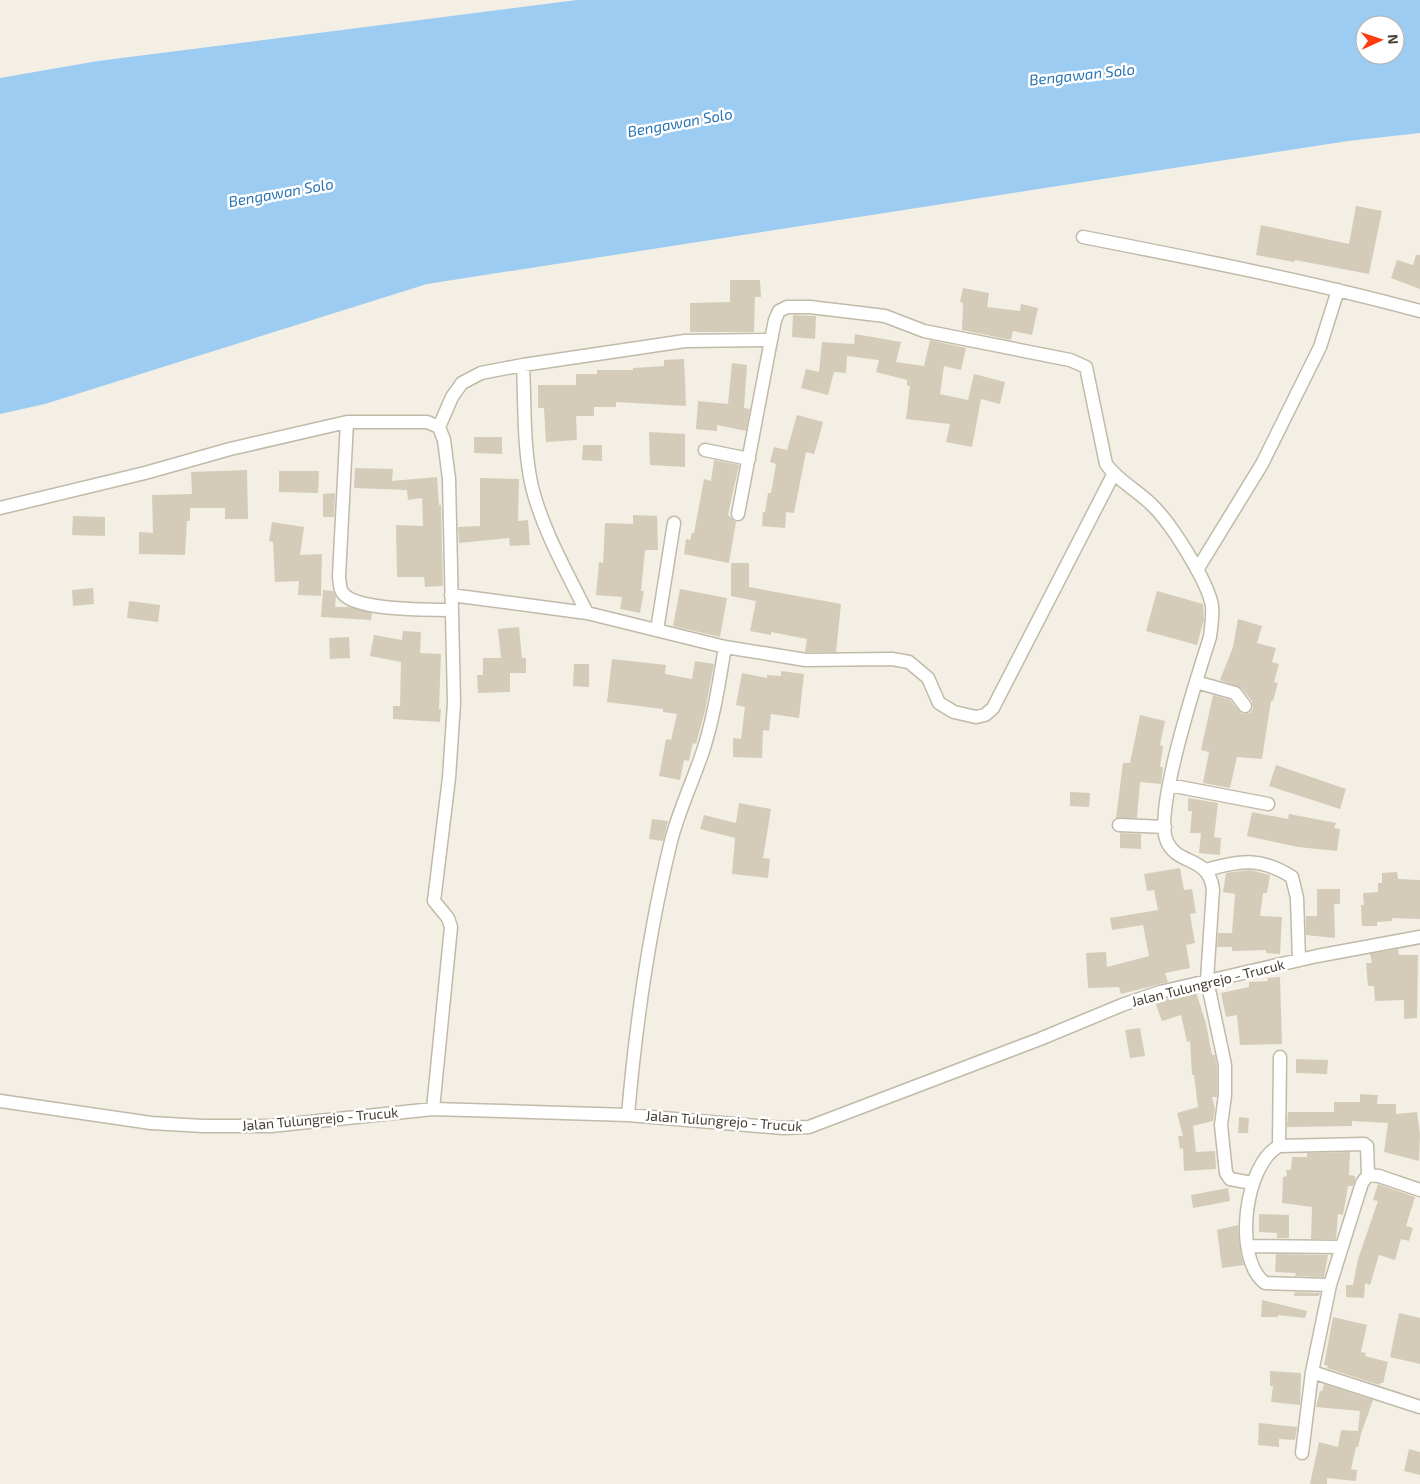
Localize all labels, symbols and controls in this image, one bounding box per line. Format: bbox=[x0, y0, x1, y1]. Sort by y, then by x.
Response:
north arrow bbox=[1355, 15, 1405, 65]
text: N bbox=[1385, 34, 1402, 45]
water label: Bengawan Solo bbox=[1028, 59, 1136, 89]
water label: Bengawan Solo bbox=[626, 104, 734, 140]
water label: Bengawan Solo bbox=[227, 174, 335, 210]
street label: Jalan Tulungrejo - Trucuk bbox=[1130, 955, 1286, 1010]
street label: Jalan Tulungrejo - Trucuk bbox=[241, 1103, 399, 1134]
street label: Jalan Tulungrejo - Trucuk bbox=[645, 1107, 803, 1134]

